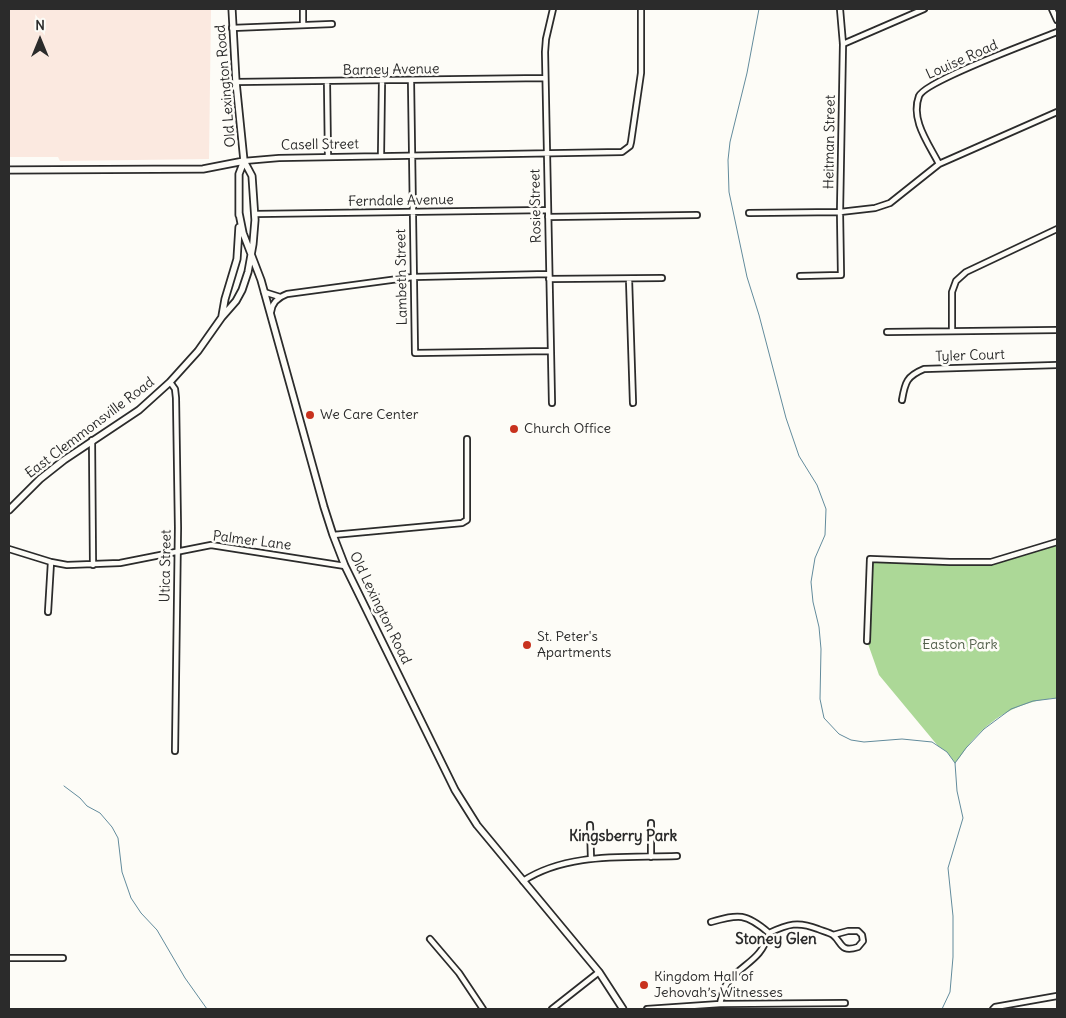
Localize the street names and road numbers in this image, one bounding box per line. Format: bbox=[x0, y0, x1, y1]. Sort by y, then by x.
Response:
street label: Old Lexington Road bbox=[212, 24, 240, 148]
street label: Louise Road bbox=[924, 37, 1000, 83]
street label: Barney Avenue bbox=[342, 61, 440, 79]
street label: Heitman Street bbox=[821, 95, 839, 189]
street label: Casell Street bbox=[281, 136, 359, 154]
street label: Rosie Street bbox=[527, 169, 545, 243]
street label: Ferndale Avenue bbox=[348, 192, 454, 210]
street label: Lambeth Street bbox=[393, 229, 411, 325]
street label: Tyler Court bbox=[935, 346, 1005, 366]
street label: East Clemmonsville Road bbox=[22, 374, 158, 482]
street label: Palmer Lane bbox=[212, 528, 292, 554]
street label: Utica Street bbox=[157, 529, 175, 603]
street label: Old Lexington Road bbox=[345, 549, 415, 667]

